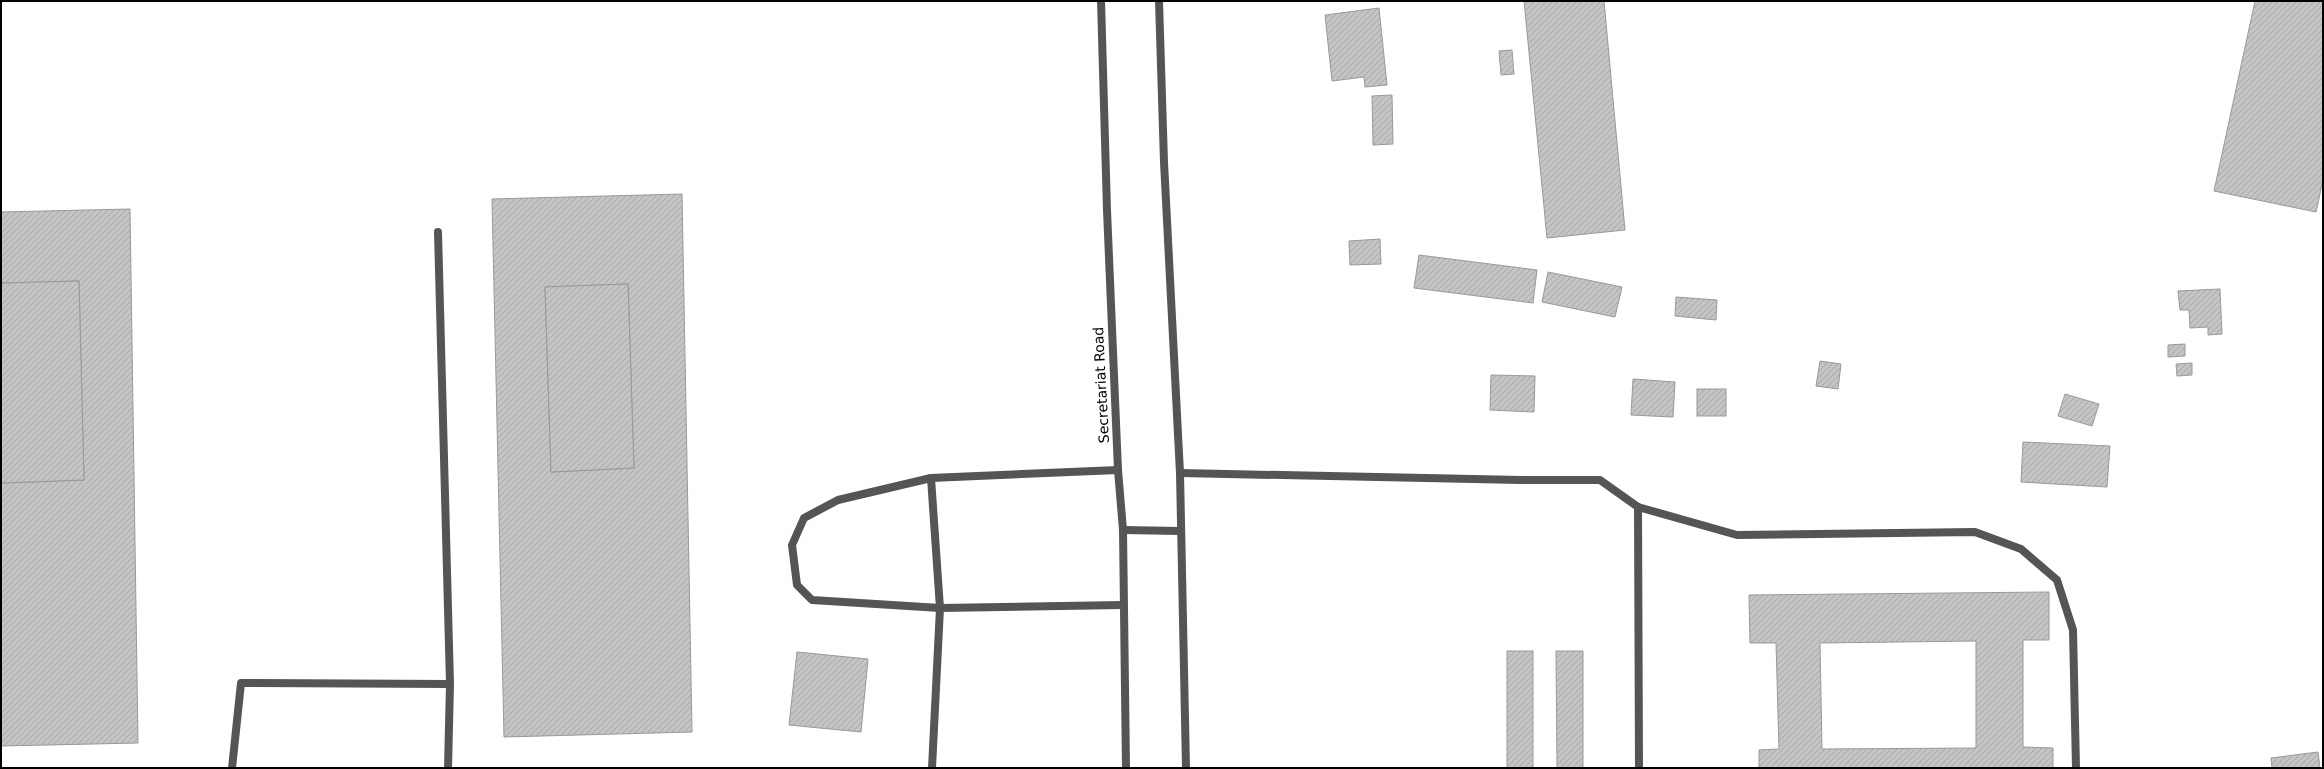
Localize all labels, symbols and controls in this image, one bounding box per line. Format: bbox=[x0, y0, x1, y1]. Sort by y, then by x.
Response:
street label: Secretariat Road bbox=[1090, 326, 1112, 444]

